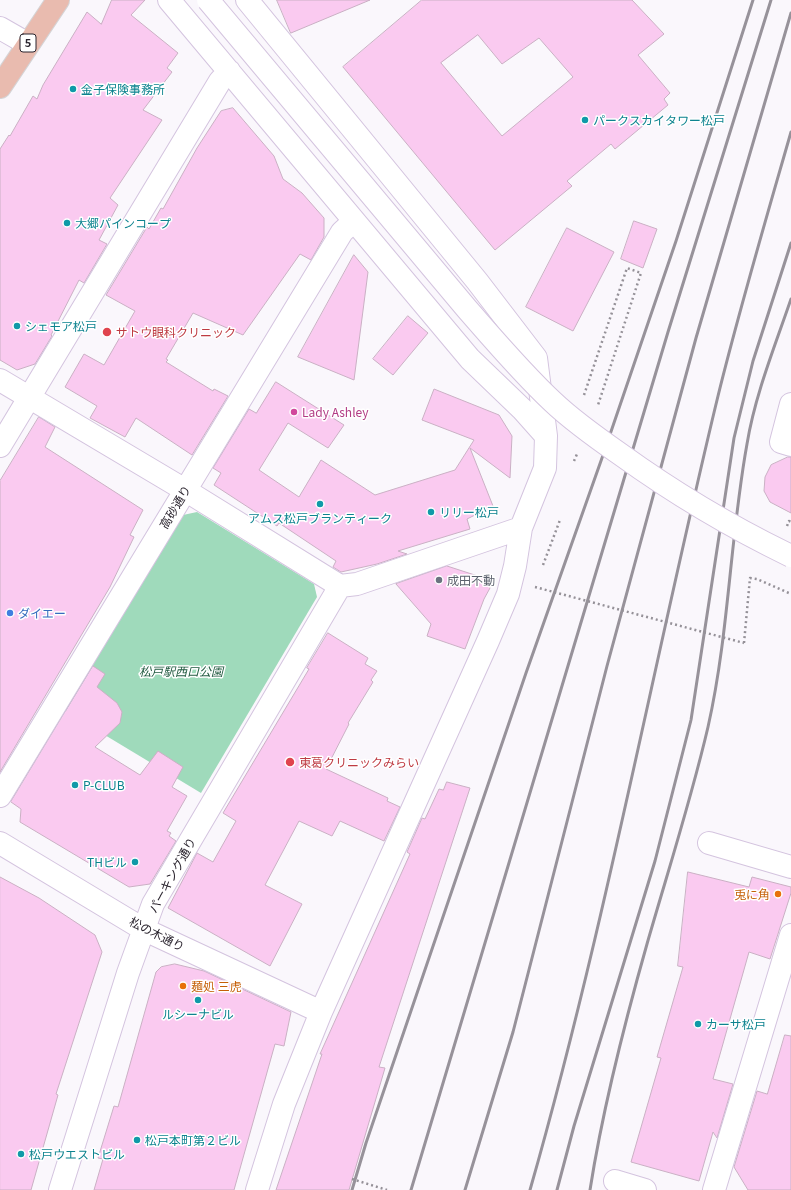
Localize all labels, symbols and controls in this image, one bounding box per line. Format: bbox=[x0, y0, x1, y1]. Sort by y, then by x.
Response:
road number: 5 bbox=[20, 34, 36, 52]
place label: 金子保険事務所 bbox=[81, 82, 165, 96]
marker: 金子保険事務所 bbox=[68, 84, 78, 94]
place label: パークスカイタワー松戸 bbox=[593, 113, 725, 127]
marker: パークスカイタワー松戸 bbox=[580, 115, 590, 125]
place label: 大郷パインコープ bbox=[75, 216, 171, 230]
marker: 大郷パインコープ bbox=[62, 218, 72, 228]
place label: シェモア松戸 bbox=[25, 319, 97, 333]
marker: シェモア松戸 bbox=[12, 321, 22, 331]
place label: サトウ眼科クリニック bbox=[116, 325, 236, 339]
marker: サトウ眼科クリニック bbox=[101, 326, 113, 338]
place label: Lady Ashley bbox=[302, 405, 368, 419]
marker: Lady Ashley bbox=[289, 407, 299, 417]
street label: 高砂通り bbox=[156, 483, 194, 531]
marker: アムス松戸ブランティーク bbox=[315, 499, 325, 509]
place label: リリー松戸 bbox=[439, 505, 499, 519]
marker: リリー松戸 bbox=[426, 507, 436, 517]
place label: アムス松戸ブランティーク bbox=[248, 511, 392, 525]
place label: 成田不動 bbox=[447, 573, 495, 587]
marker: 成田不動 bbox=[434, 575, 444, 585]
place label: ダイエー bbox=[18, 606, 66, 620]
marker: ダイエー bbox=[5, 608, 15, 618]
park label: 松戸駅西口公園 bbox=[139, 664, 223, 678]
place label: 東葛クリニックみらい bbox=[299, 755, 419, 769]
marker: 東葛クリニックみらい bbox=[284, 756, 296, 768]
place label: P-CLUB bbox=[83, 778, 125, 792]
marker: P-CLUB bbox=[70, 780, 80, 790]
street label: パーキング通り bbox=[145, 835, 199, 915]
place label: THビル bbox=[87, 855, 127, 869]
marker: THビル bbox=[130, 857, 140, 867]
place label: 兎に角 bbox=[734, 887, 770, 901]
marker: 兎に角 bbox=[773, 889, 783, 899]
street label: 松の木通り bbox=[127, 914, 187, 954]
place label: 麺処 三虎 bbox=[191, 979, 242, 993]
marker: 麺処 三虎 bbox=[178, 981, 188, 991]
marker: ルシーナビル bbox=[193, 995, 203, 1005]
place label: ルシーナビル bbox=[162, 1007, 234, 1021]
place label: カーサ松戸 bbox=[706, 1017, 766, 1031]
marker: カーサ松戸 bbox=[693, 1019, 703, 1029]
place label: 松戸本町第２ビル bbox=[145, 1133, 241, 1147]
marker: 松戸本町第２ビル bbox=[132, 1135, 142, 1145]
place label: 松戸ウエストビル bbox=[29, 1147, 125, 1161]
marker: 松戸ウエストビル bbox=[16, 1149, 26, 1159]

